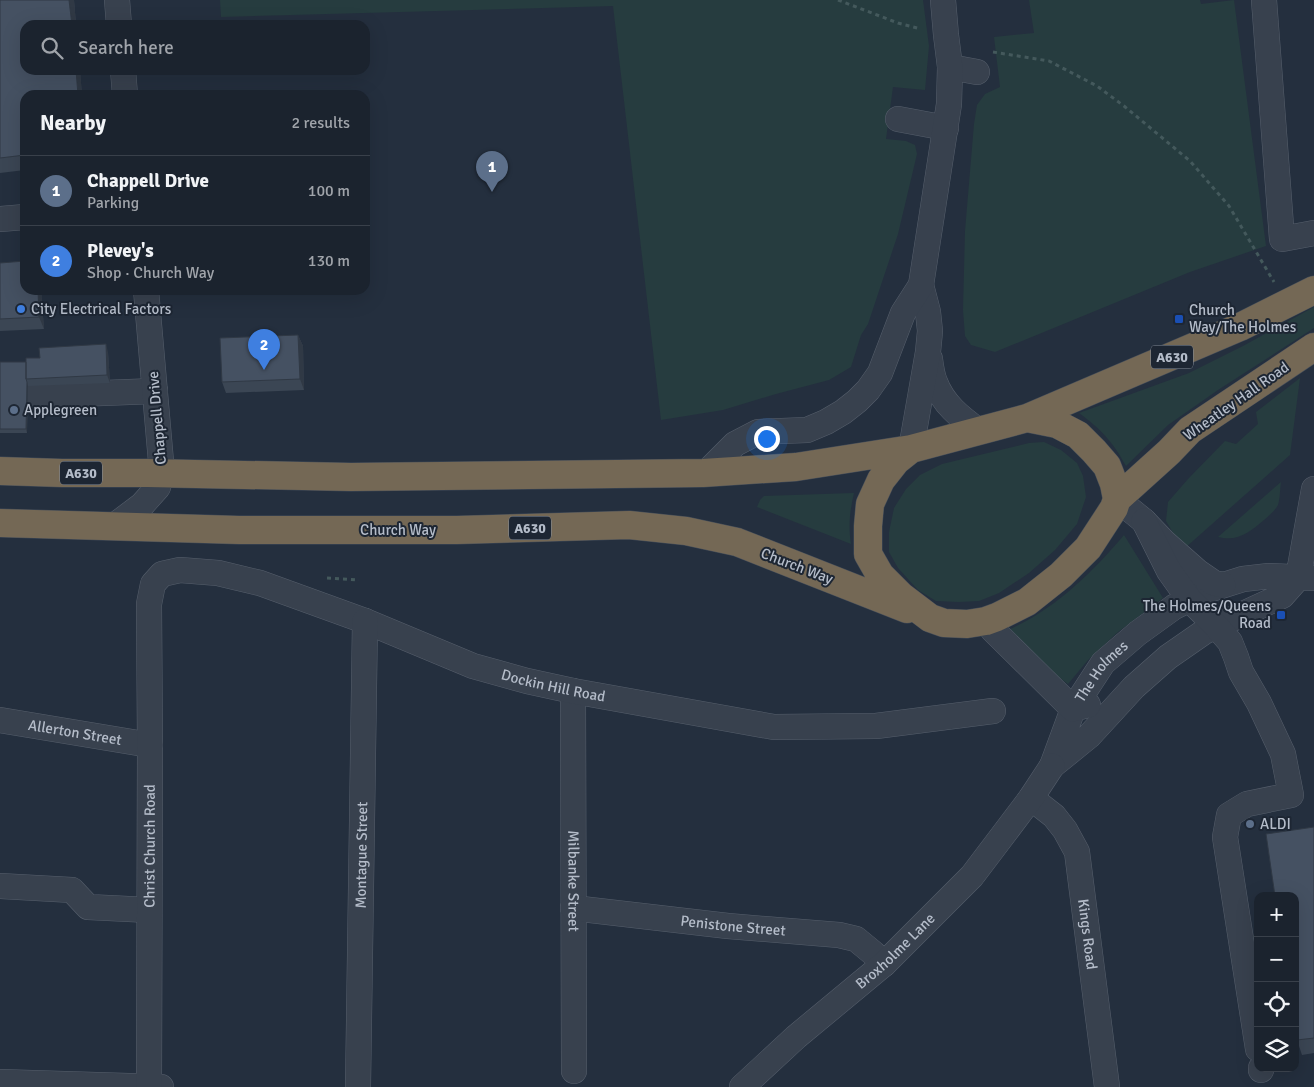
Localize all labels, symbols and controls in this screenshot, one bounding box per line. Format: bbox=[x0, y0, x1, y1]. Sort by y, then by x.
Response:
search box bbox=[20, 20, 370, 75]
icon: search bbox=[38, 34, 66, 62]
text: Search here bbox=[78, 36, 174, 60]
text: Nearby bbox=[40, 110, 106, 136]
text: 2 results bbox=[291, 113, 350, 133]
pin: 1 bbox=[476, 151, 508, 192]
text: Chappell Drive bbox=[87, 169, 209, 193]
text: 1 bbox=[52, 181, 60, 201]
text: 100 m bbox=[308, 181, 350, 201]
text: Parking bbox=[87, 193, 139, 213]
text: Plevey's bbox=[87, 239, 154, 263]
text: 2 bbox=[52, 251, 60, 271]
text: 130 m bbox=[308, 251, 350, 271]
text: Shop · Church Way bbox=[87, 263, 214, 283]
place label: City Electrical Factors bbox=[31, 300, 172, 318]
place label: Church Way/The Holmes bbox=[1189, 301, 1297, 336]
marker: City Electrical Factors bbox=[15, 303, 27, 315]
marker: Church Way/The Holmes bbox=[1173, 313, 1185, 325]
pin: 2 bbox=[248, 329, 280, 370]
road number: A630 bbox=[1151, 346, 1193, 368]
street label: Wheatley Hall Road bbox=[1180, 358, 1292, 444]
street label: Chappell Drive bbox=[144, 371, 170, 465]
place label: Applegreen bbox=[24, 401, 97, 419]
marker: Applegreen bbox=[8, 404, 20, 416]
your location bbox=[754, 426, 780, 452]
road number: A630 bbox=[60, 462, 102, 484]
road number: A630 bbox=[509, 516, 551, 540]
street label: Church Way bbox=[360, 521, 436, 539]
street label: Church Way bbox=[758, 544, 836, 588]
place label: The Holmes/Queens Road bbox=[1143, 597, 1271, 632]
marker: The Holmes/Queens Road bbox=[1275, 609, 1287, 621]
street label: The Holmes bbox=[1071, 636, 1132, 705]
street label: Dockin Hill Road bbox=[499, 665, 607, 706]
street label: Allerton Street bbox=[27, 716, 123, 749]
street label: Christ Church Road bbox=[141, 784, 159, 908]
street label: Montague Street bbox=[352, 801, 371, 909]
place label: ALDI bbox=[1260, 815, 1291, 833]
marker: ALDI bbox=[1244, 818, 1256, 830]
street label: Milbanke Street bbox=[564, 830, 583, 932]
map controls bbox=[1254, 892, 1299, 1072]
button: + bbox=[1254, 892, 1299, 937]
street label: Kings Road bbox=[1074, 898, 1101, 971]
street label: Broxholme Lane bbox=[852, 909, 939, 993]
street label: Penistone Street bbox=[679, 912, 786, 940]
button: − bbox=[1254, 937, 1299, 982]
button: locate bbox=[1254, 982, 1299, 1027]
button: layers bbox=[1254, 1027, 1299, 1072]

